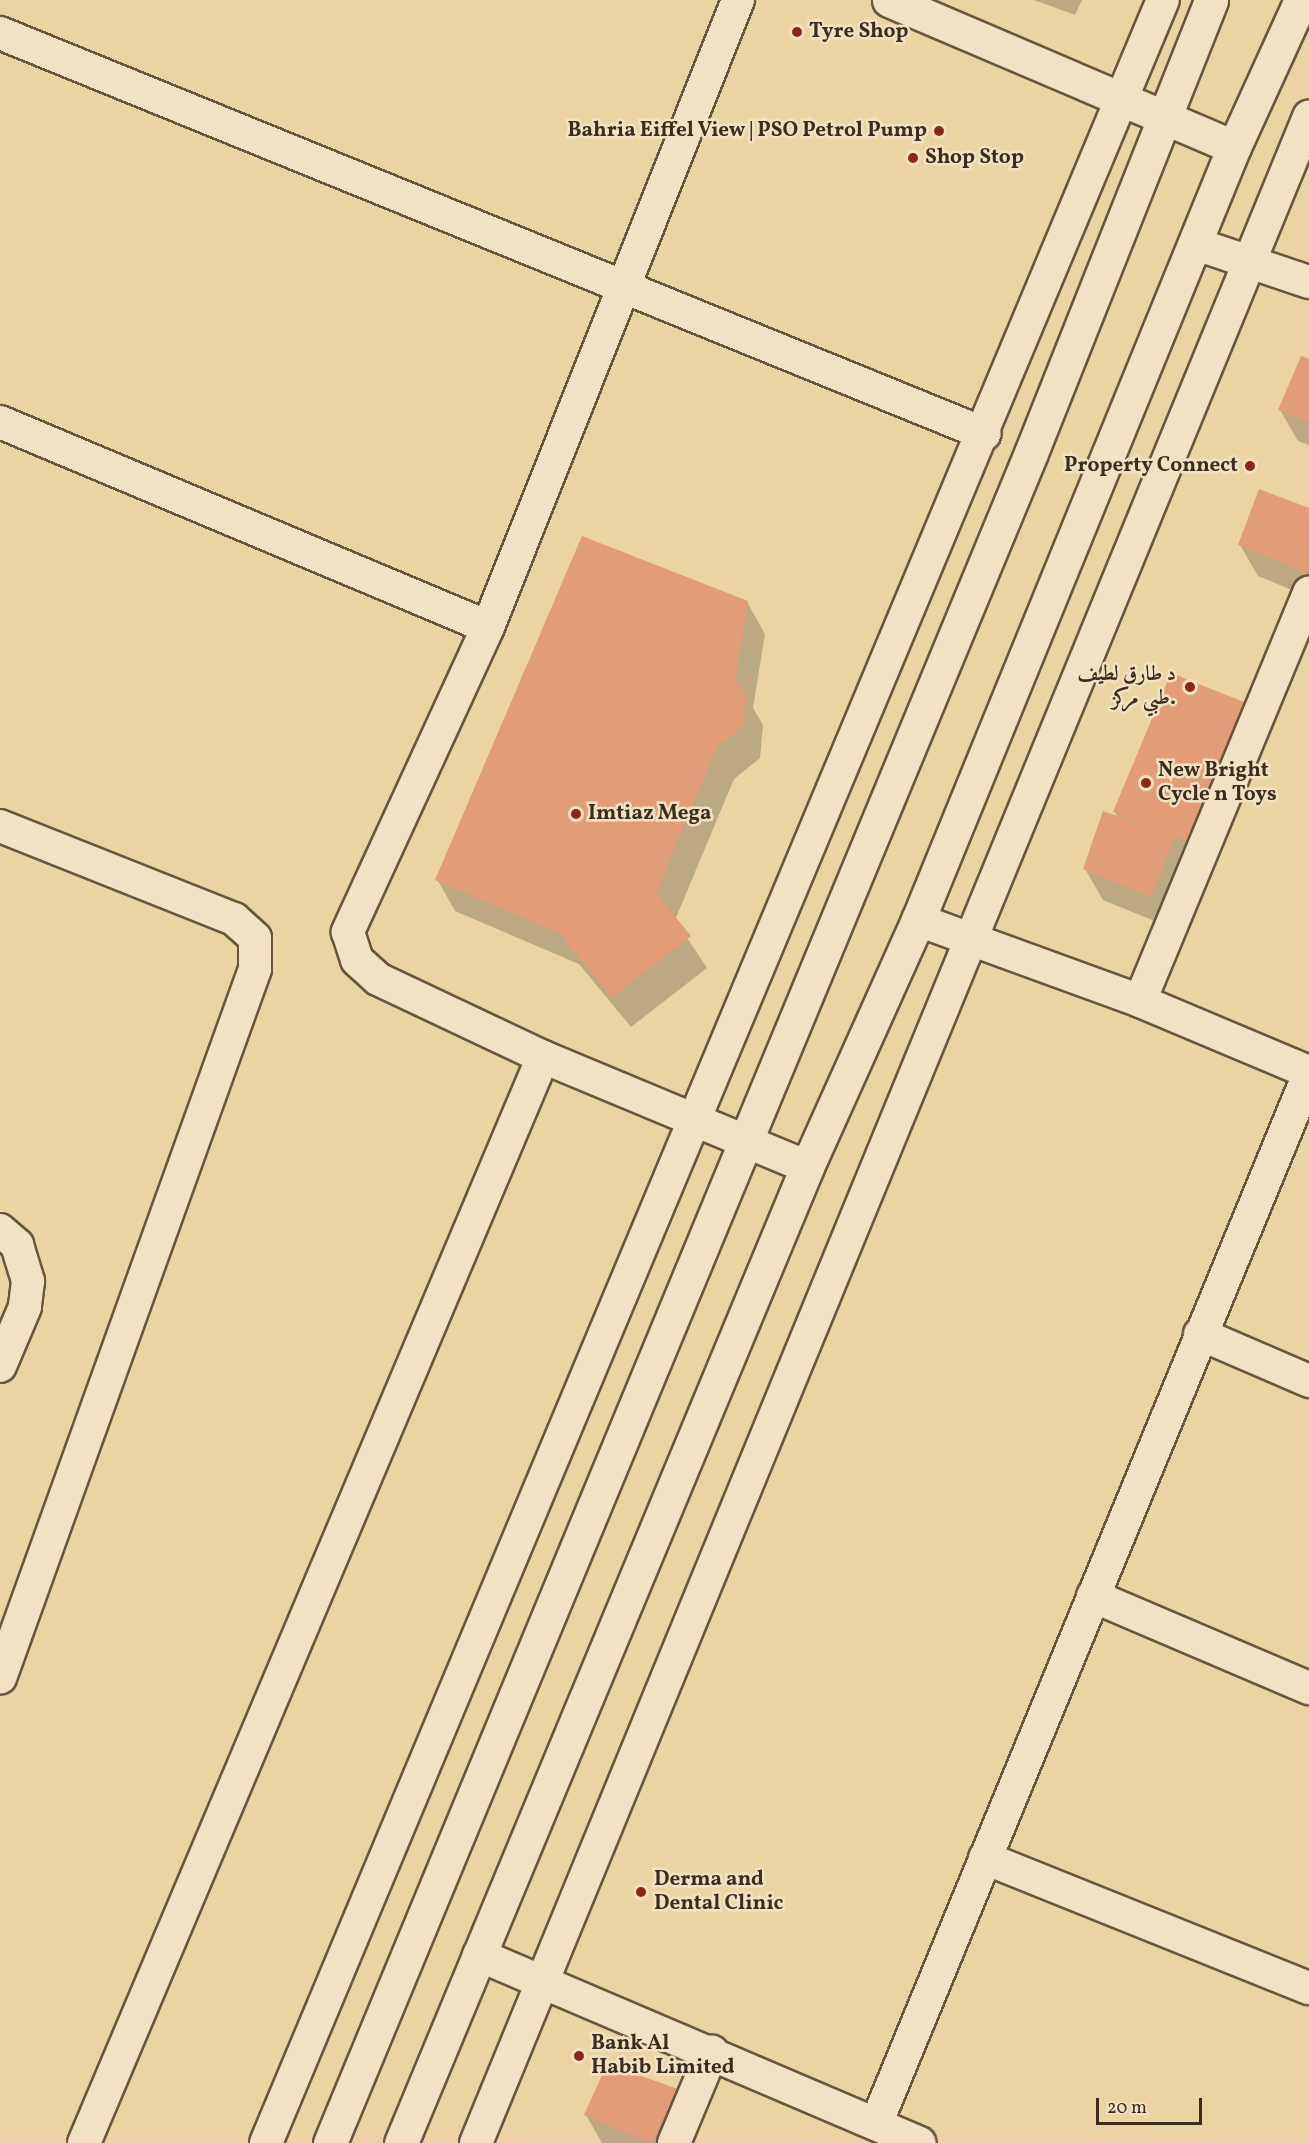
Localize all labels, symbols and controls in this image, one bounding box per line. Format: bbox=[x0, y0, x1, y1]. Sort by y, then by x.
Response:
place label: Tyre Shop bbox=[809, 19, 909, 45]
marker: Tyre Shop bbox=[790, 25, 804, 39]
place label: Bahria Eiffel View | PSO Petrol Pump bbox=[567, 118, 927, 144]
marker: Bahria Eiffel View | PSO Petrol Pump bbox=[932, 124, 946, 138]
place label: Shop Stop bbox=[925, 145, 1024, 171]
marker: Shop Stop bbox=[906, 151, 920, 165]
place label: Property Connect bbox=[1064, 453, 1238, 479]
marker: Property Connect bbox=[1243, 459, 1257, 473]
place label: د طارق لطیف طبي مرکز. bbox=[1077, 662, 1176, 712]
marker: د طارق لطیف طبي مرکز. bbox=[1181, 678, 1199, 696]
place label: New Bright Cycle n Toys bbox=[1158, 758, 1277, 808]
marker: New Bright Cycle n Toys bbox=[1139, 776, 1153, 790]
place label: Imtiaz Mega bbox=[588, 801, 711, 827]
marker: Imtiaz Mega bbox=[569, 807, 583, 821]
place label: Derma and Dental Clinic bbox=[654, 1867, 783, 1917]
marker: Derma and Dental Clinic bbox=[632, 1883, 650, 1901]
place label: Bank Al Habib Limited bbox=[591, 2031, 735, 2081]
marker: Bank Al Habib Limited bbox=[572, 2049, 586, 2063]
scale bar bbox=[1099, 2086, 1206, 2124]
text: 20 m bbox=[1107, 2096, 1147, 2121]

